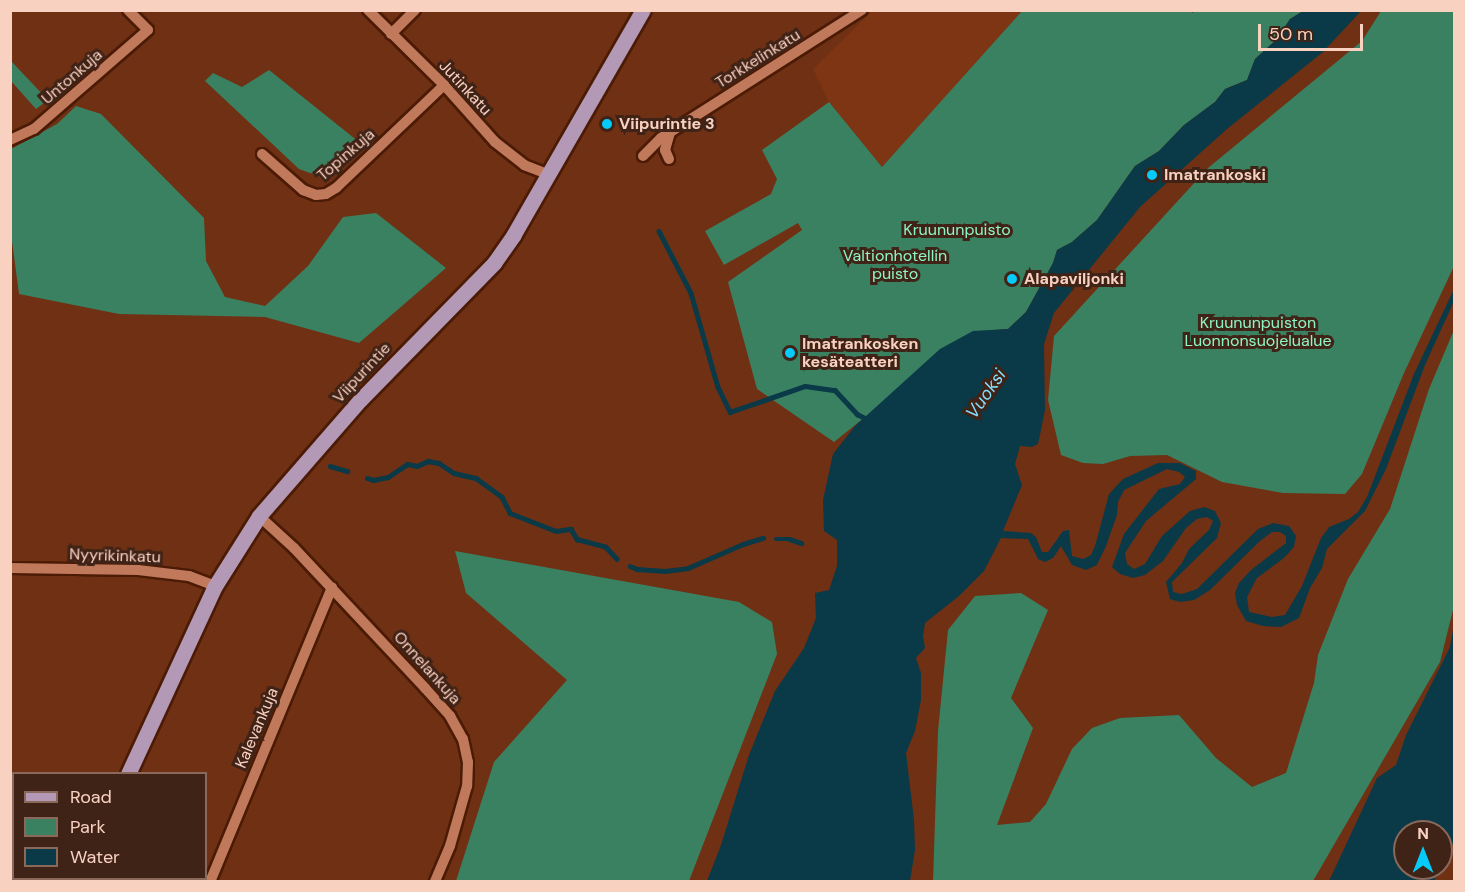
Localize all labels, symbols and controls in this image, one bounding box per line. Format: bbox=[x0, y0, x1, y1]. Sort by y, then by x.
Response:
scale bar bbox=[1261, 12, 1366, 50]
text: 50 m bbox=[1269, 22, 1313, 46]
street label: Torkkelinkatu bbox=[712, 25, 804, 93]
street label: Untonkuja bbox=[38, 45, 106, 109]
street label: Jutinkatu bbox=[435, 56, 495, 120]
place label: Viipurintie 3 bbox=[619, 114, 715, 134]
marker: Viipurintie 3 bbox=[600, 117, 614, 131]
street label: Topinkuja bbox=[313, 125, 379, 185]
place label: Imatrankoski bbox=[1164, 165, 1266, 185]
marker: Imatrankoski bbox=[1145, 168, 1159, 182]
park label: Kruununpuisto bbox=[903, 220, 1011, 240]
park label: Valtionhotellin puisto bbox=[843, 246, 947, 284]
place label: Alapaviljonki bbox=[1024, 269, 1124, 289]
marker: Alapaviljonki bbox=[1005, 272, 1019, 286]
park label: Kruununpuiston Luonnonsuojelualue bbox=[1184, 313, 1332, 351]
place label: Imatrankosken kesäteatteri bbox=[802, 334, 918, 372]
street label: Viipurintie bbox=[329, 339, 395, 407]
marker: Imatrankosken kesäteatteri bbox=[783, 346, 797, 360]
water label: Vuoksi bbox=[961, 365, 1011, 423]
street label: Nyyrikinkatu bbox=[69, 545, 161, 567]
street label: Onnelankuja bbox=[389, 628, 465, 708]
street label: Kalevankuja bbox=[231, 685, 283, 771]
legend bbox=[12, 772, 207, 880]
text: Road bbox=[70, 785, 112, 809]
text: Park bbox=[70, 815, 106, 839]
north arrow bbox=[1393, 820, 1453, 880]
text: N bbox=[1417, 823, 1429, 844]
text: Water bbox=[70, 845, 120, 869]

